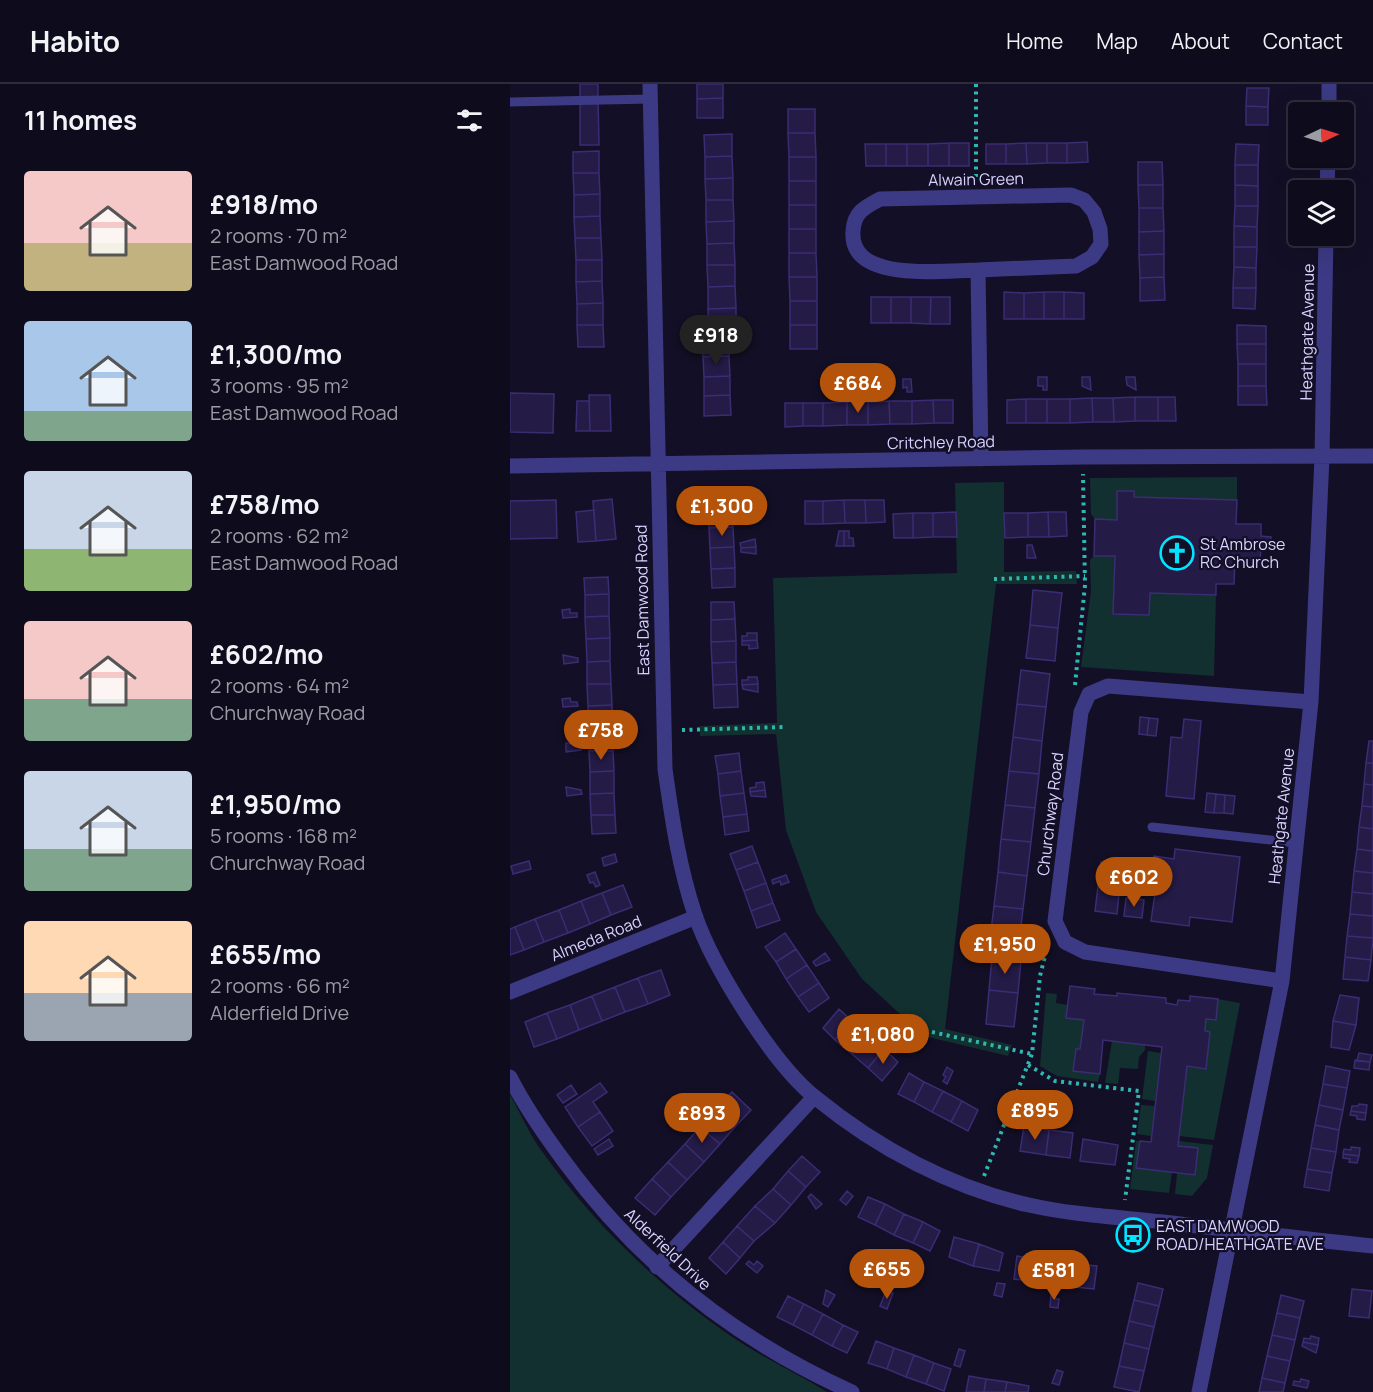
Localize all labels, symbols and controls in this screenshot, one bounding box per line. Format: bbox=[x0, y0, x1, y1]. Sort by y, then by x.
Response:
text: Habito bbox=[30, 22, 120, 60]
text: Home bbox=[1006, 27, 1063, 55]
text: Map bbox=[1096, 27, 1138, 55]
text: About bbox=[1171, 27, 1230, 55]
text: Contact bbox=[1263, 27, 1343, 55]
text: 11 homes bbox=[24, 102, 137, 138]
north arrow bbox=[1288, 102, 1354, 168]
map controls bbox=[1288, 102, 1354, 246]
icon: filters bbox=[453, 104, 486, 137]
street label: Alwain Green bbox=[928, 167, 1024, 191]
button: layers bbox=[1288, 180, 1354, 246]
text: £918/mo bbox=[210, 186, 318, 222]
icon: home bbox=[72, 195, 144, 267]
text: 2 rooms · 70 m² bbox=[210, 222, 347, 249]
text: East Damwood Road bbox=[210, 249, 398, 276]
street label: Heathgate Avenue bbox=[1295, 263, 1319, 401]
pin: £918 bbox=[680, 315, 752, 366]
text: £918 bbox=[694, 321, 738, 348]
text: £1,300/mo bbox=[210, 336, 342, 372]
icon: home bbox=[72, 345, 144, 417]
pin: £684 bbox=[822, 363, 894, 414]
text: £684 bbox=[834, 369, 882, 396]
text: 3 rooms · 95 m² bbox=[210, 372, 349, 399]
text: East Damwood Road bbox=[210, 399, 398, 426]
street label: Critchley Road bbox=[887, 430, 995, 454]
text: £758/mo bbox=[210, 486, 320, 522]
pin: £1,300 bbox=[673, 486, 771, 537]
text: £1,300 bbox=[690, 492, 754, 519]
icon: home bbox=[72, 495, 144, 567]
text: 2 rooms · 62 m² bbox=[210, 522, 349, 549]
street label: East Damwood Road bbox=[630, 524, 654, 676]
place label: St Ambrose RC Church bbox=[1200, 533, 1285, 573]
church icon: St Ambrose RC Church bbox=[1159, 535, 1195, 571]
text: East Damwood Road bbox=[210, 549, 398, 576]
text: £602/mo bbox=[210, 636, 323, 672]
icon: home bbox=[72, 645, 144, 717]
text: 2 rooms · 64 m² bbox=[210, 672, 349, 699]
text: Churchway Road bbox=[210, 699, 365, 726]
pin: £758 bbox=[565, 710, 637, 761]
text: £758 bbox=[578, 716, 624, 743]
street label: Heathgate Avenue bbox=[1263, 747, 1299, 885]
street label: Churchway Road bbox=[1032, 751, 1068, 877]
text: £1,950/mo bbox=[210, 786, 341, 822]
icon: home bbox=[72, 795, 144, 867]
text: 5 rooms · 168 m² bbox=[210, 822, 357, 849]
text: Churchway Road bbox=[210, 849, 365, 876]
pin: £602 bbox=[1098, 857, 1170, 908]
text: £602 bbox=[1110, 863, 1158, 890]
street label: Almeda Road bbox=[547, 910, 645, 966]
pin: £1,950 bbox=[956, 924, 1054, 975]
text: £1,950 bbox=[974, 930, 1036, 957]
text: £655/mo bbox=[210, 936, 321, 972]
icon: home bbox=[72, 945, 144, 1017]
text: 2 rooms · 66 m² bbox=[210, 972, 350, 999]
text: Alderfield Drive bbox=[210, 999, 349, 1026]
pin: £1,080 bbox=[834, 1014, 932, 1065]
text: £1,080 bbox=[851, 1020, 915, 1047]
pin: £895 bbox=[999, 1090, 1071, 1141]
pin: £893 bbox=[666, 1093, 738, 1144]
text: £895 bbox=[1011, 1096, 1059, 1123]
text: £893 bbox=[678, 1099, 726, 1126]
street label: Alderfield Drive bbox=[620, 1203, 716, 1295]
place label: EAST DAMWOOD ROAD/HEATHGATE AVE bbox=[1156, 1215, 1324, 1255]
bus stop icon: EAST DAMWOOD ROAD/HEATHGATE AVE bbox=[1115, 1217, 1151, 1253]
pin: £655 bbox=[851, 1249, 923, 1300]
pin: £581 bbox=[1018, 1250, 1090, 1301]
text: £655 bbox=[863, 1255, 911, 1282]
text: £581 bbox=[1032, 1256, 1076, 1283]

